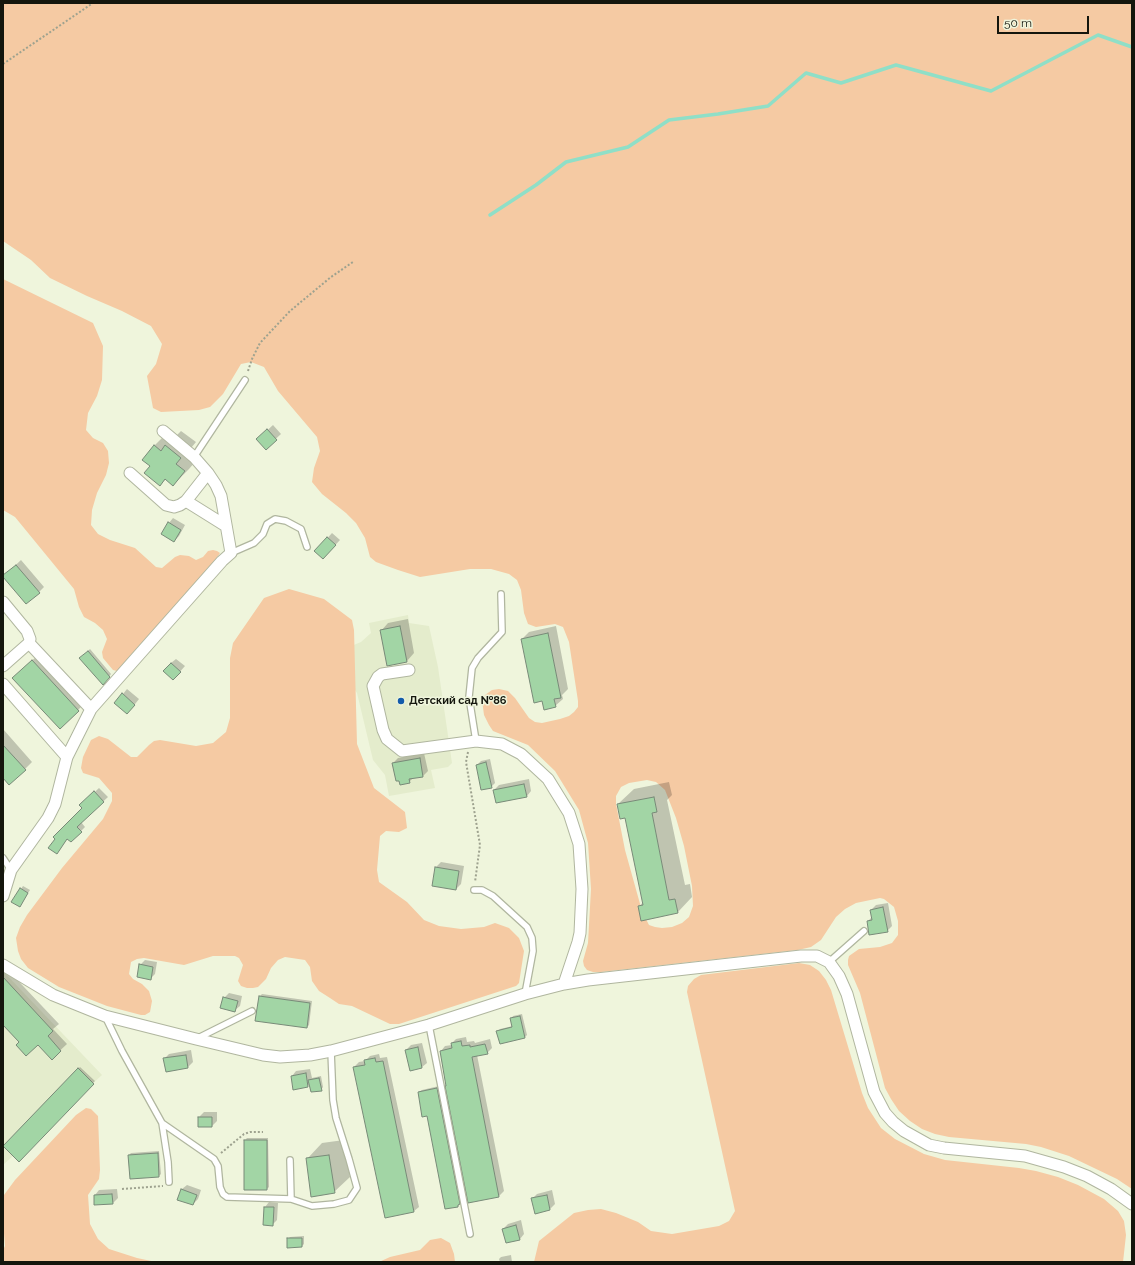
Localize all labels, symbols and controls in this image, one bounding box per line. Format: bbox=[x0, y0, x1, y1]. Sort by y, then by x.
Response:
scale bar bbox=[999, 8, 1091, 34]
text: 50 m bbox=[1004, 16, 1032, 30]
place label: Детский сад №86 bbox=[409, 694, 506, 708]
marker: Детский сад №86 bbox=[396, 696, 406, 706]

